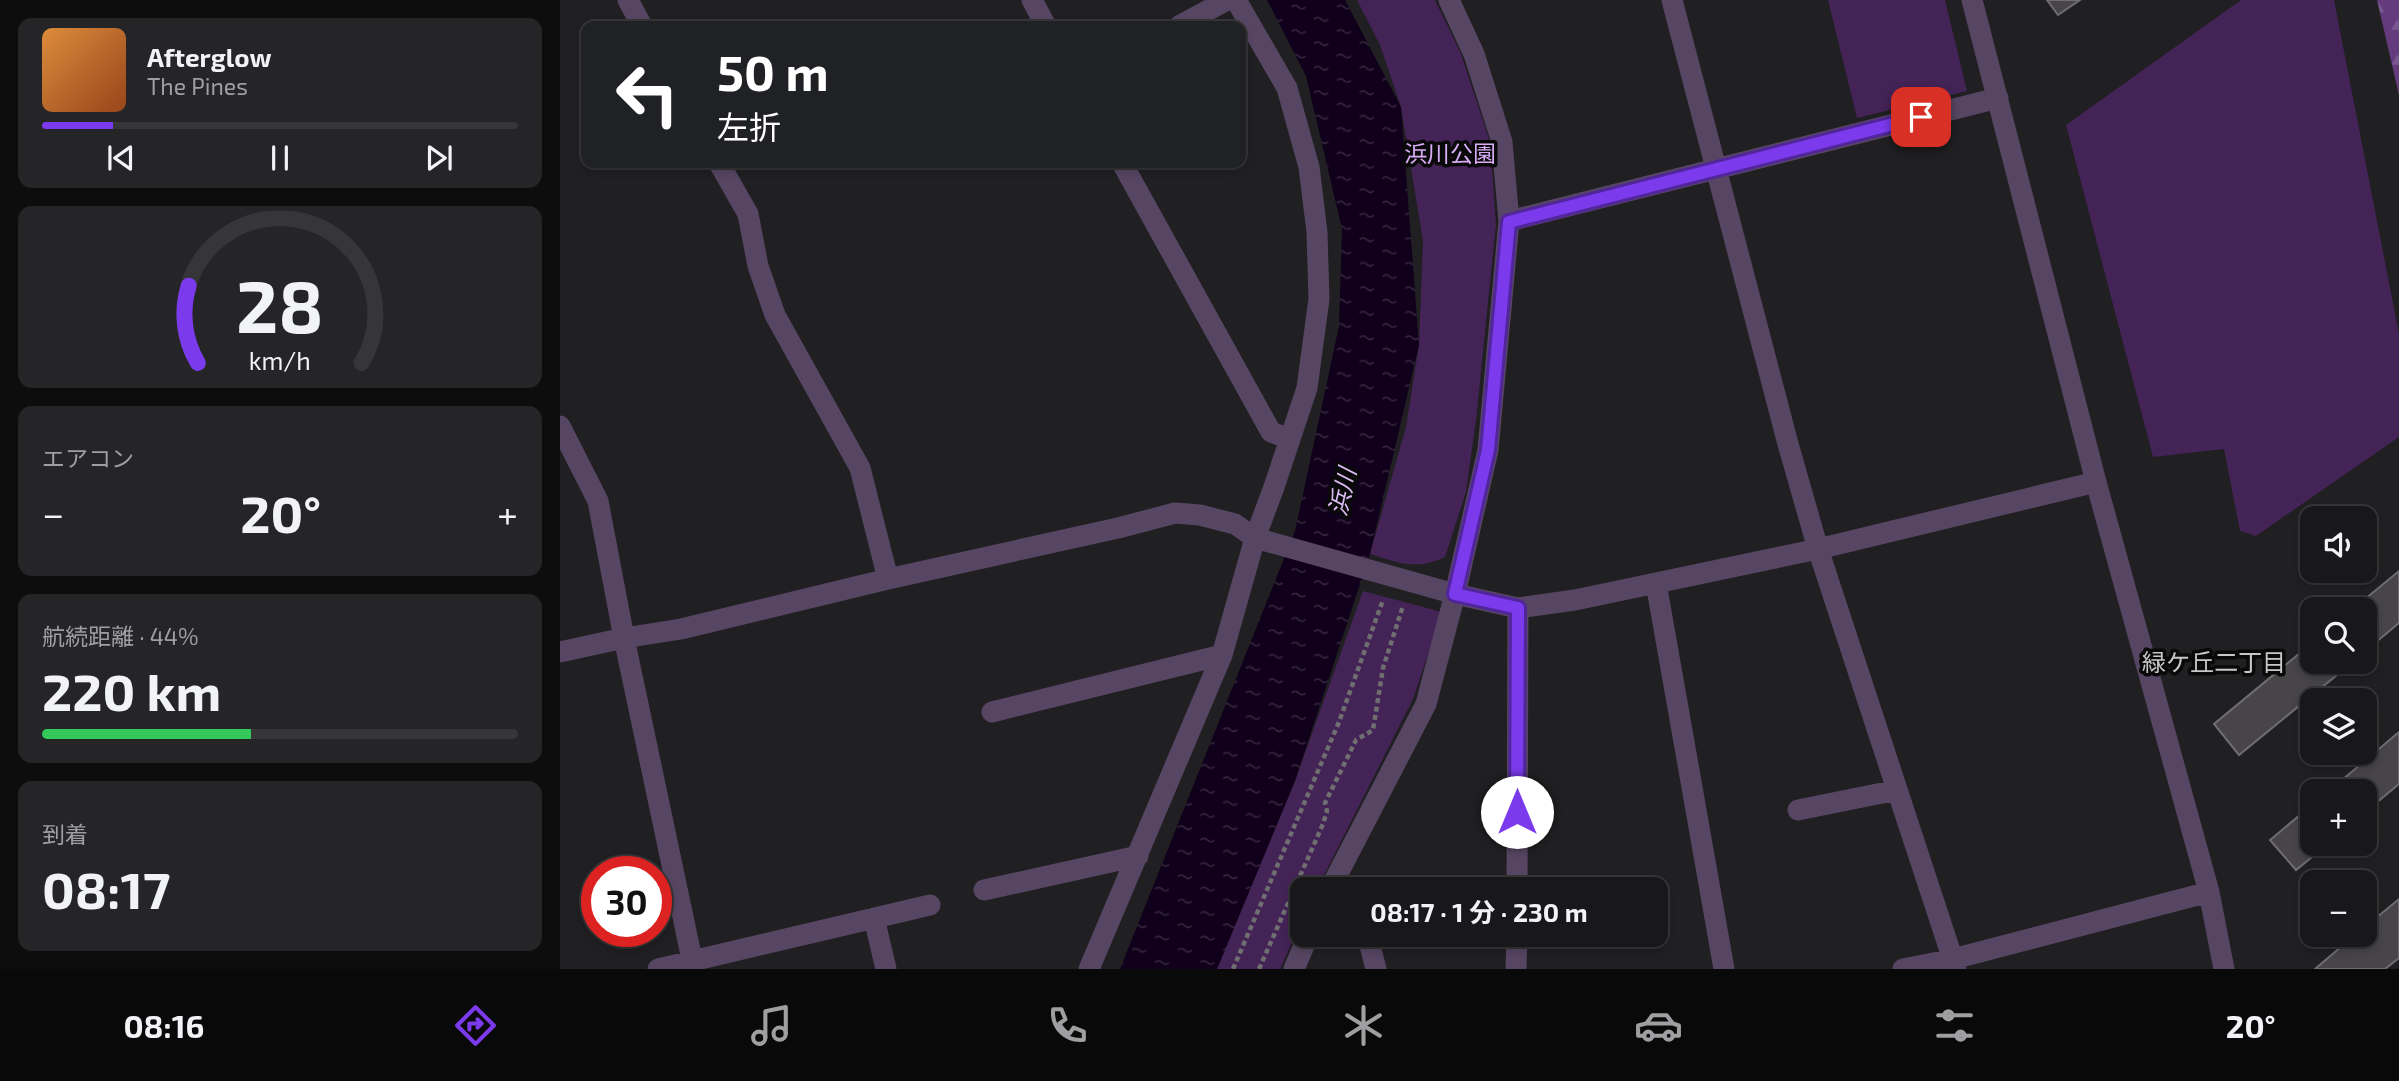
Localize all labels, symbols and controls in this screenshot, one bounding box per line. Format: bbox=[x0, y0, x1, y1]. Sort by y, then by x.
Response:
text: Afterglow bbox=[147, 41, 272, 72]
text: 50 m bbox=[717, 42, 829, 101]
icon: left bbox=[602, 49, 693, 140]
text: The Pines bbox=[147, 72, 248, 100]
pin bbox=[1891, 87, 1951, 147]
icon: arrive bbox=[1902, 98, 1940, 136]
text: 左折 bbox=[717, 107, 781, 145]
icon: previous bbox=[102, 139, 140, 177]
icon: pause bbox=[261, 139, 299, 177]
icon: next bbox=[420, 139, 458, 177]
park label: 浜川公園 bbox=[1404, 139, 1496, 167]
text: 28 bbox=[236, 260, 324, 348]
text: km/h bbox=[249, 345, 311, 375]
text: エアコン bbox=[42, 444, 134, 472]
water label: 浜川 bbox=[1322, 462, 1362, 518]
text: 20° bbox=[240, 481, 321, 543]
text: − bbox=[42, 490, 64, 536]
text: + bbox=[497, 490, 518, 536]
map controls bbox=[2300, 506, 2377, 947]
button: sound bbox=[2300, 506, 2377, 583]
button: search bbox=[2300, 597, 2377, 674]
text: 航続距離 · 44% bbox=[42, 622, 199, 650]
district label: 緑ケ丘二丁目 bbox=[2142, 647, 2286, 676]
text: 220 km bbox=[42, 659, 221, 721]
button: layers bbox=[2300, 688, 2377, 765]
position arrow bbox=[1480, 775, 1554, 849]
button: + bbox=[2300, 779, 2377, 856]
text: 到着 bbox=[42, 820, 88, 848]
speed limit sign: 30 bbox=[581, 856, 672, 947]
text: 08:17 bbox=[42, 857, 171, 919]
button: − bbox=[2300, 870, 2377, 947]
text: 08:17 · 1 分 · 230 m bbox=[1370, 896, 1588, 927]
icon: directions bbox=[451, 1001, 500, 1050]
icon: music bbox=[747, 1001, 796, 1050]
icon: phone bbox=[1043, 1001, 1092, 1050]
icon: climate bbox=[1339, 1001, 1388, 1050]
icon: car bbox=[1634, 1001, 1683, 1050]
icon: filters bbox=[1930, 1001, 1979, 1050]
text: 08:16 bbox=[123, 1006, 204, 1044]
text: 20° bbox=[2226, 1006, 2276, 1044]

